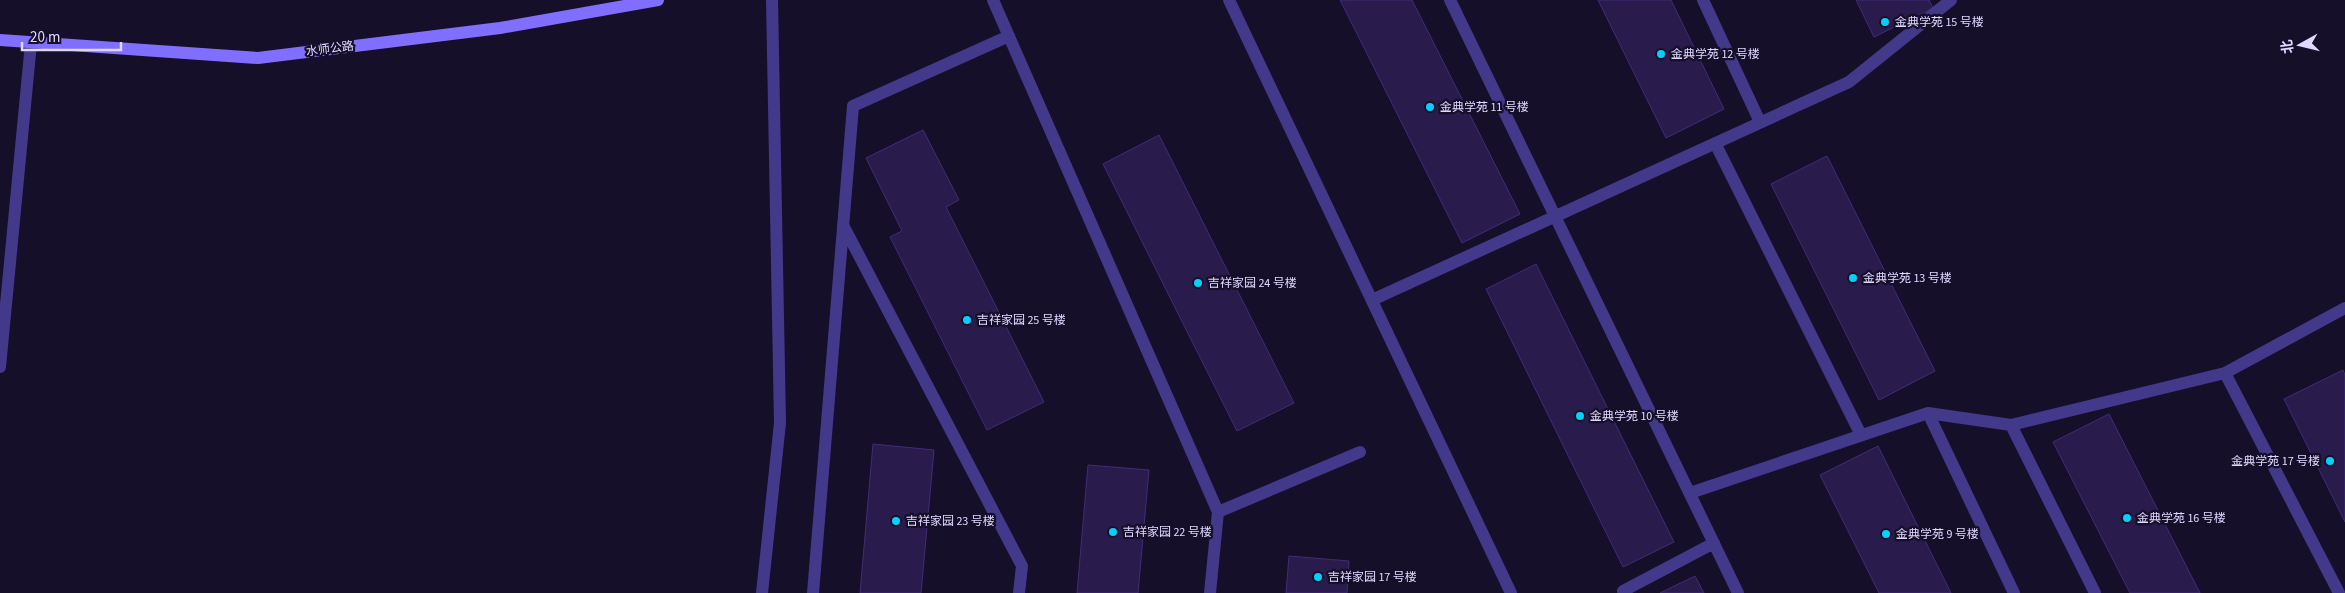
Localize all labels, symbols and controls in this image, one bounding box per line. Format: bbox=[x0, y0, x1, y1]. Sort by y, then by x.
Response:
place label: 金典学苑 15 号楼 bbox=[1895, 14, 1984, 31]
marker: 金典学苑 15 号楼 bbox=[1879, 16, 1891, 28]
scale bar bbox=[22, 20, 121, 52]
north arrow bbox=[2275, 20, 2325, 70]
text: 20 m bbox=[30, 27, 60, 48]
street label: 水师公路 bbox=[305, 38, 355, 60]
text: 北 bbox=[2277, 38, 2299, 55]
place label: 金典学苑 12 号楼 bbox=[1671, 46, 1760, 63]
marker: 金典学苑 12 号楼 bbox=[1655, 48, 1667, 60]
place label: 金典学苑 11 号楼 bbox=[1440, 99, 1529, 116]
marker: 金典学苑 11 号楼 bbox=[1424, 101, 1436, 113]
place label: 金典学苑 13 号楼 bbox=[1863, 270, 1952, 287]
marker: 金典学苑 13 号楼 bbox=[1847, 272, 1859, 284]
place label: 吉祥家园 24 号楼 bbox=[1208, 275, 1297, 292]
marker: 吉祥家园 24 号楼 bbox=[1192, 277, 1204, 289]
place label: 吉祥家园 25 号楼 bbox=[977, 312, 1066, 329]
marker: 吉祥家园 25 号楼 bbox=[961, 314, 973, 326]
place label: 金典学苑 10 号楼 bbox=[1590, 408, 1679, 425]
marker: 金典学苑 10 号楼 bbox=[1574, 410, 1586, 422]
place label: 金典学苑 17 号楼 bbox=[2231, 453, 2320, 470]
marker: 金典学苑 17 号楼 bbox=[2324, 455, 2336, 467]
place label: 金典学苑 16 号楼 bbox=[2137, 510, 2226, 527]
marker: 金典学苑 16 号楼 bbox=[2121, 512, 2133, 524]
place label: 吉祥家园 23 号楼 bbox=[906, 513, 995, 530]
marker: 吉祥家园 23 号楼 bbox=[890, 515, 902, 527]
place label: 吉祥家园 22 号楼 bbox=[1123, 524, 1212, 541]
marker: 吉祥家园 22 号楼 bbox=[1107, 526, 1119, 538]
place label: 金典学苑 9 号楼 bbox=[1896, 526, 1979, 543]
marker: 金典学苑 9 号楼 bbox=[1880, 528, 1892, 540]
place label: 吉祥家园 17 号楼 bbox=[1328, 569, 1417, 586]
marker: 吉祥家园 17 号楼 bbox=[1312, 571, 1324, 583]

